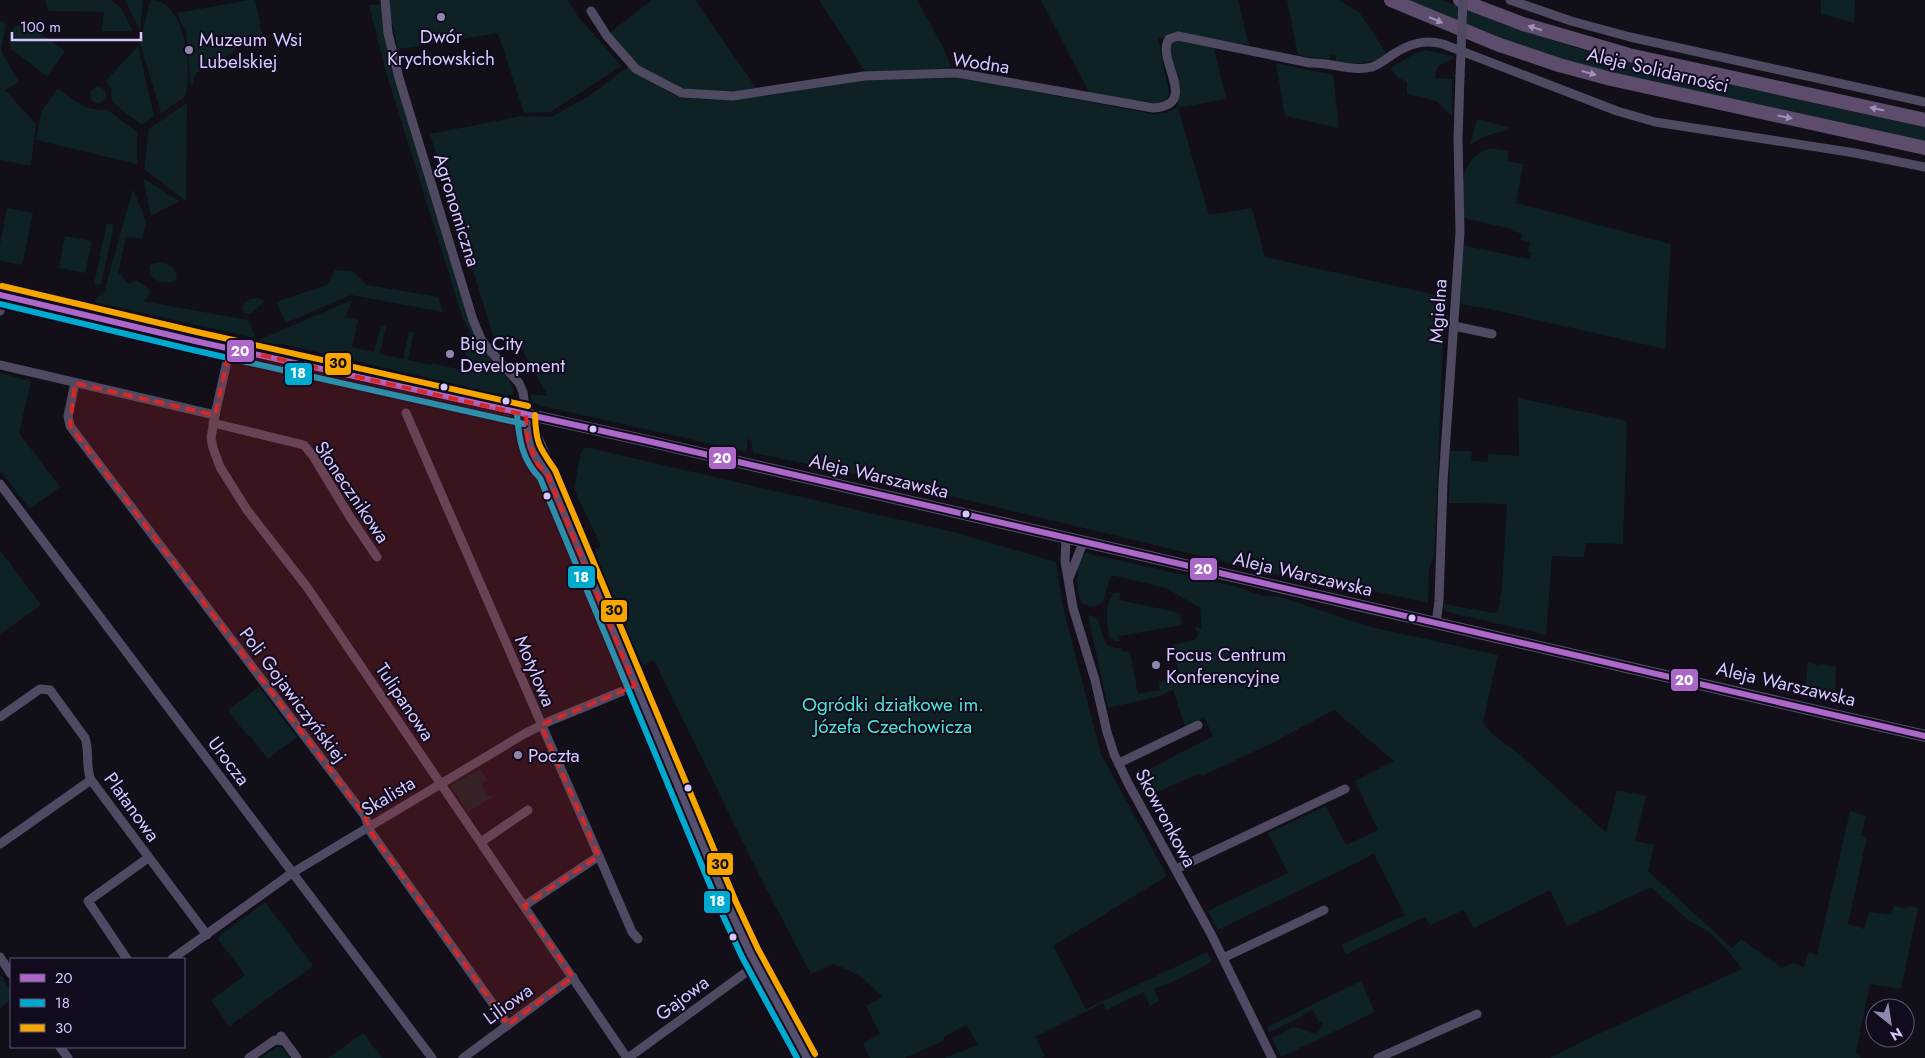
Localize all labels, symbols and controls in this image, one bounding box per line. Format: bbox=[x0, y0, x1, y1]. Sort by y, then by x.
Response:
scale bar bbox=[12, 10, 141, 42]
marker: Dwór Krychowskich bbox=[435, 11, 447, 23]
text: 100 m bbox=[20, 16, 61, 38]
one-way arrow bbox=[1429, 16, 1443, 24]
place label: Dwór Krychowskich bbox=[387, 23, 495, 72]
one-way arrow bbox=[1528, 23, 1543, 31]
place label: Muzeum Wsi Lubelskiej bbox=[199, 26, 303, 75]
street label: Aleja Solidarności bbox=[1584, 41, 1732, 99]
marker: Muzeum Wsi Lubelskiej bbox=[183, 44, 195, 56]
street label: Wodna bbox=[951, 46, 1011, 80]
one-way arrow bbox=[1582, 70, 1597, 78]
one-way arrow bbox=[1869, 105, 1885, 113]
one-way arrow bbox=[1777, 114, 1793, 122]
street label: Agronomiczna bbox=[427, 150, 487, 270]
street label: Mgielna bbox=[1422, 278, 1454, 344]
place label: Big City Development bbox=[460, 330, 565, 379]
line badge: 20 bbox=[226, 339, 255, 363]
text: 20 bbox=[231, 341, 249, 361]
marker: Big City Development bbox=[444, 348, 456, 360]
line badge: 30 bbox=[324, 352, 352, 376]
text: 30 bbox=[329, 353, 347, 373]
line badge: 18 bbox=[284, 362, 313, 386]
text: 18 bbox=[290, 363, 306, 383]
unlabelled marker bbox=[439, 382, 449, 392]
unlabelled marker bbox=[501, 396, 511, 406]
unlabelled marker bbox=[588, 424, 598, 434]
street label: Słonecznikowa bbox=[308, 436, 396, 548]
line badge: 20 bbox=[708, 446, 737, 470]
street label: Aleja Warszawska bbox=[807, 447, 951, 505]
text: 20 bbox=[713, 448, 731, 468]
unlabelled marker bbox=[542, 491, 552, 501]
unlabelled marker bbox=[961, 509, 971, 519]
street label: Aleja Warszawska bbox=[1231, 545, 1375, 603]
line badge: 20 bbox=[1189, 557, 1218, 581]
text: 20 bbox=[1194, 559, 1212, 579]
line badge: 18 bbox=[567, 565, 596, 589]
text: 18 bbox=[573, 567, 589, 587]
line badge: 30 bbox=[600, 599, 628, 623]
text: 30 bbox=[605, 600, 623, 620]
unlabelled marker bbox=[1407, 613, 1417, 623]
street label: Poli Gojawiczyńskiej bbox=[233, 621, 353, 769]
street label: Motylowa bbox=[508, 631, 562, 711]
place label: Focus Centrum Konferencyjne bbox=[1166, 641, 1286, 690]
street label: Aleja Warszawska bbox=[1714, 655, 1858, 713]
street label: Tulipanowa bbox=[369, 658, 441, 746]
marker: Focus Centrum Konferencyjne bbox=[1150, 659, 1162, 671]
line badge: 20 bbox=[1670, 668, 1699, 692]
text: 20 bbox=[1675, 670, 1693, 690]
park label: Ogródki działkowe im. Józefa Czechowicza bbox=[802, 691, 984, 740]
street label: Urocza bbox=[202, 731, 256, 791]
place label: Poczta bbox=[528, 742, 580, 769]
marker: Poczta bbox=[512, 749, 524, 761]
street label: Skowronkowa bbox=[1129, 764, 1203, 872]
street label: Platanowa bbox=[98, 767, 166, 847]
street label: Skalista bbox=[356, 769, 420, 823]
unlabelled marker bbox=[683, 783, 693, 793]
line badge: 30 bbox=[706, 852, 734, 876]
text: 30 bbox=[711, 854, 729, 874]
line badge: 18 bbox=[703, 890, 731, 914]
text: 18 bbox=[709, 891, 725, 911]
unlabelled marker bbox=[728, 932, 738, 942]
legend bbox=[10, 958, 185, 1048]
text: 20 bbox=[55, 967, 73, 989]
street label: Gajowa bbox=[650, 969, 714, 1027]
street label: Liliowa bbox=[478, 977, 538, 1031]
text: 18 bbox=[55, 992, 70, 1014]
north arrow bbox=[1865, 998, 1915, 1048]
text: 30 bbox=[55, 1017, 72, 1039]
text: N bbox=[1887, 1023, 1906, 1046]

